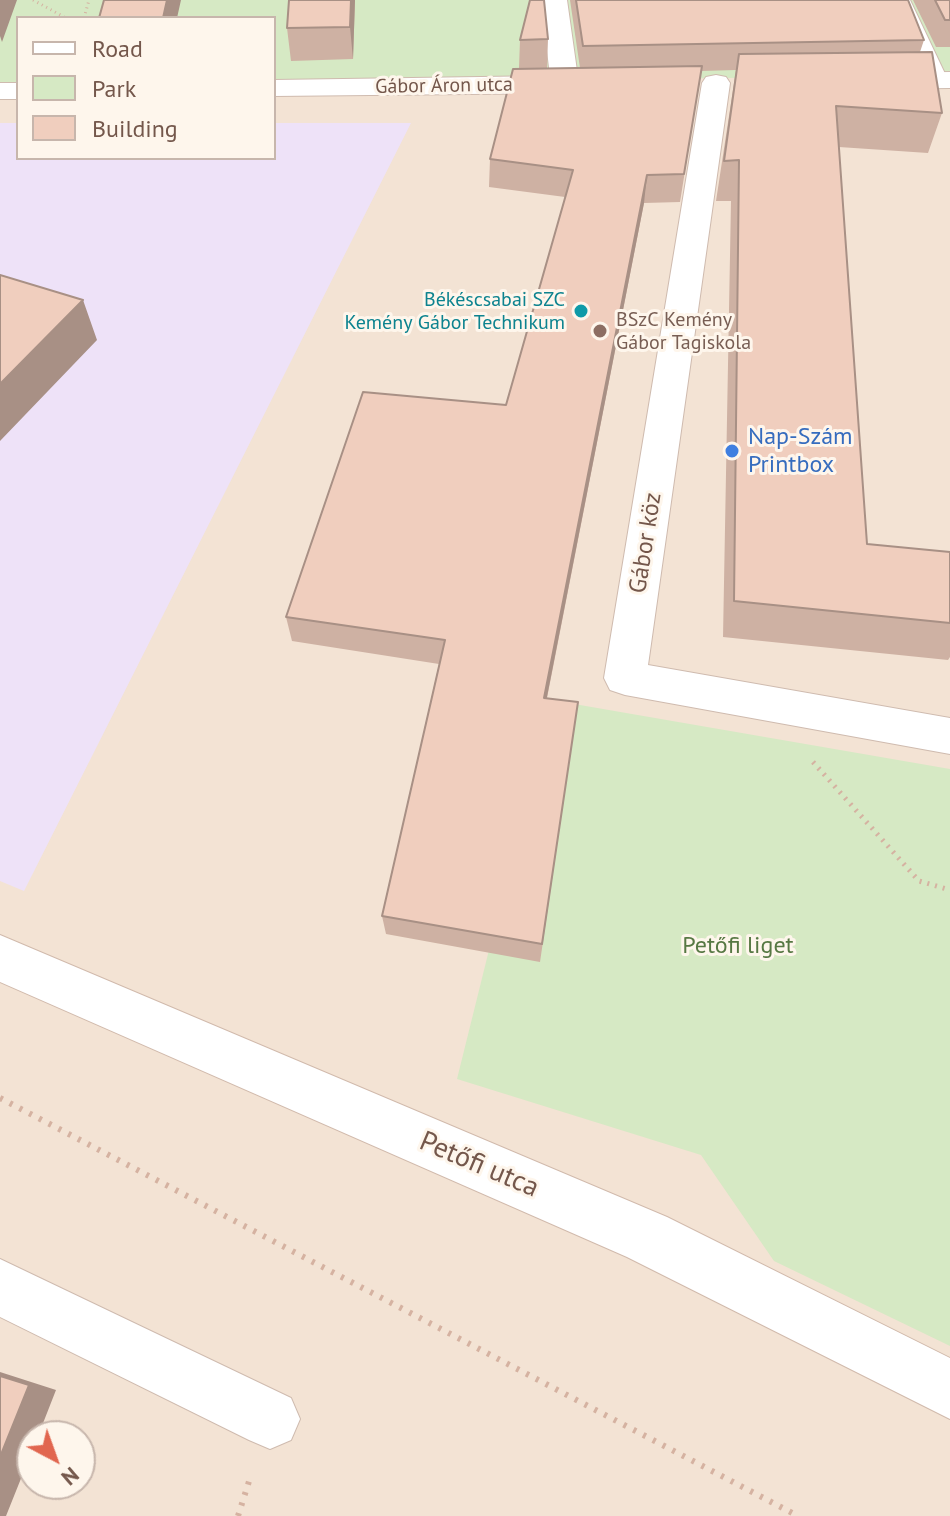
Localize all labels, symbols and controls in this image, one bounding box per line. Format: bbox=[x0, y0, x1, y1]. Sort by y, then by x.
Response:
legend bbox=[16, 16, 276, 160]
text: Road bbox=[92, 33, 143, 64]
text: Park bbox=[92, 73, 136, 104]
street label: Gábor Áron utca bbox=[375, 73, 513, 99]
text: Building bbox=[92, 113, 178, 144]
place label: Békéscsabai SZC Kemény Gábor Technikum bbox=[344, 288, 565, 335]
marker: Békéscsabai SZC Kemény Gábor Technikum bbox=[572, 302, 590, 320]
place label: BSzC Kemény Gábor Tagiskola bbox=[616, 308, 751, 355]
marker: BSzC Kemény Gábor Tagiskola bbox=[591, 322, 609, 340]
place label: Nap-Szám Printbox bbox=[748, 423, 853, 479]
marker: Nap-Szám Printbox bbox=[723, 442, 741, 460]
street label: Gábor köz bbox=[624, 491, 668, 595]
park label: Petőfi liget bbox=[682, 932, 794, 960]
street label: Petőfi utca bbox=[414, 1125, 544, 1205]
north arrow bbox=[16, 1420, 96, 1500]
text: N bbox=[56, 1461, 85, 1492]

